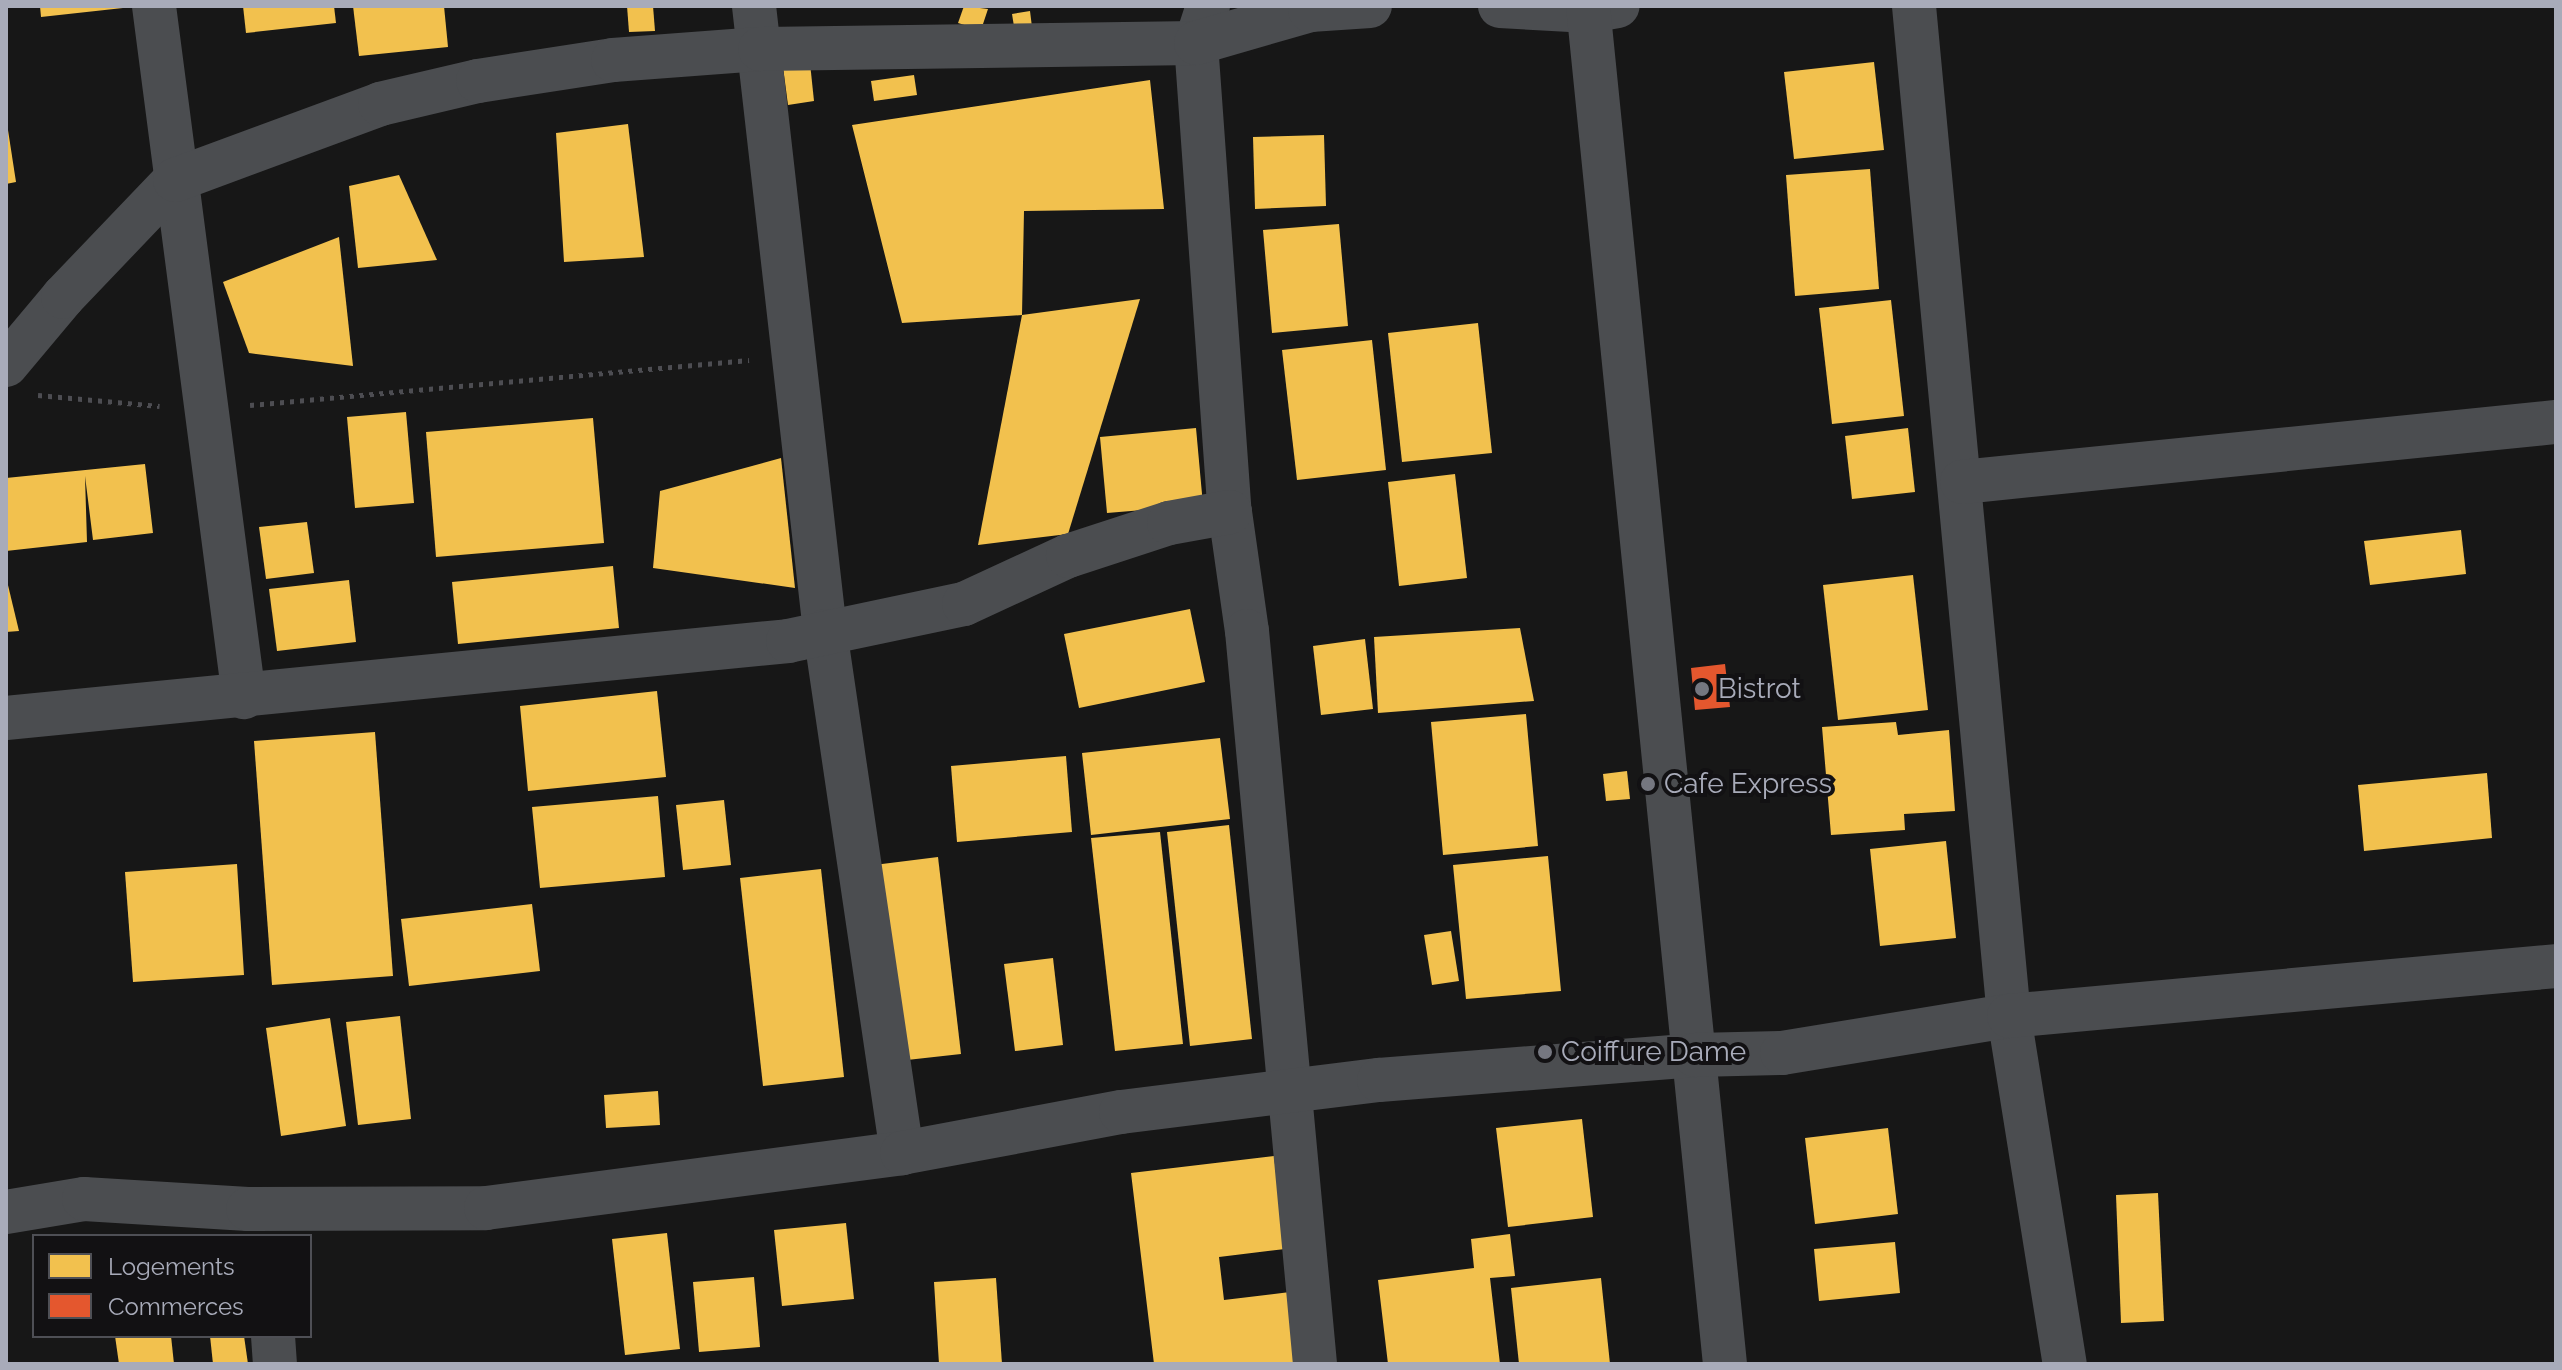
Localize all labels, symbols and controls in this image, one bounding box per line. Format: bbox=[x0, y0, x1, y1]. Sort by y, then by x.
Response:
place label: Bistrot bbox=[1718, 672, 1801, 706]
marker: Bistrot bbox=[1693, 680, 1711, 698]
place label: Cafe Express bbox=[1664, 767, 1832, 801]
marker: Cafe Express bbox=[1639, 775, 1657, 793]
place label: Coiffure Dame bbox=[1561, 1035, 1746, 1069]
marker: Coiffure Dame bbox=[1536, 1043, 1554, 1061]
legend bbox=[32, 1234, 312, 1338]
text: Logements bbox=[108, 1252, 235, 1281]
text: Commerces bbox=[108, 1292, 244, 1321]

